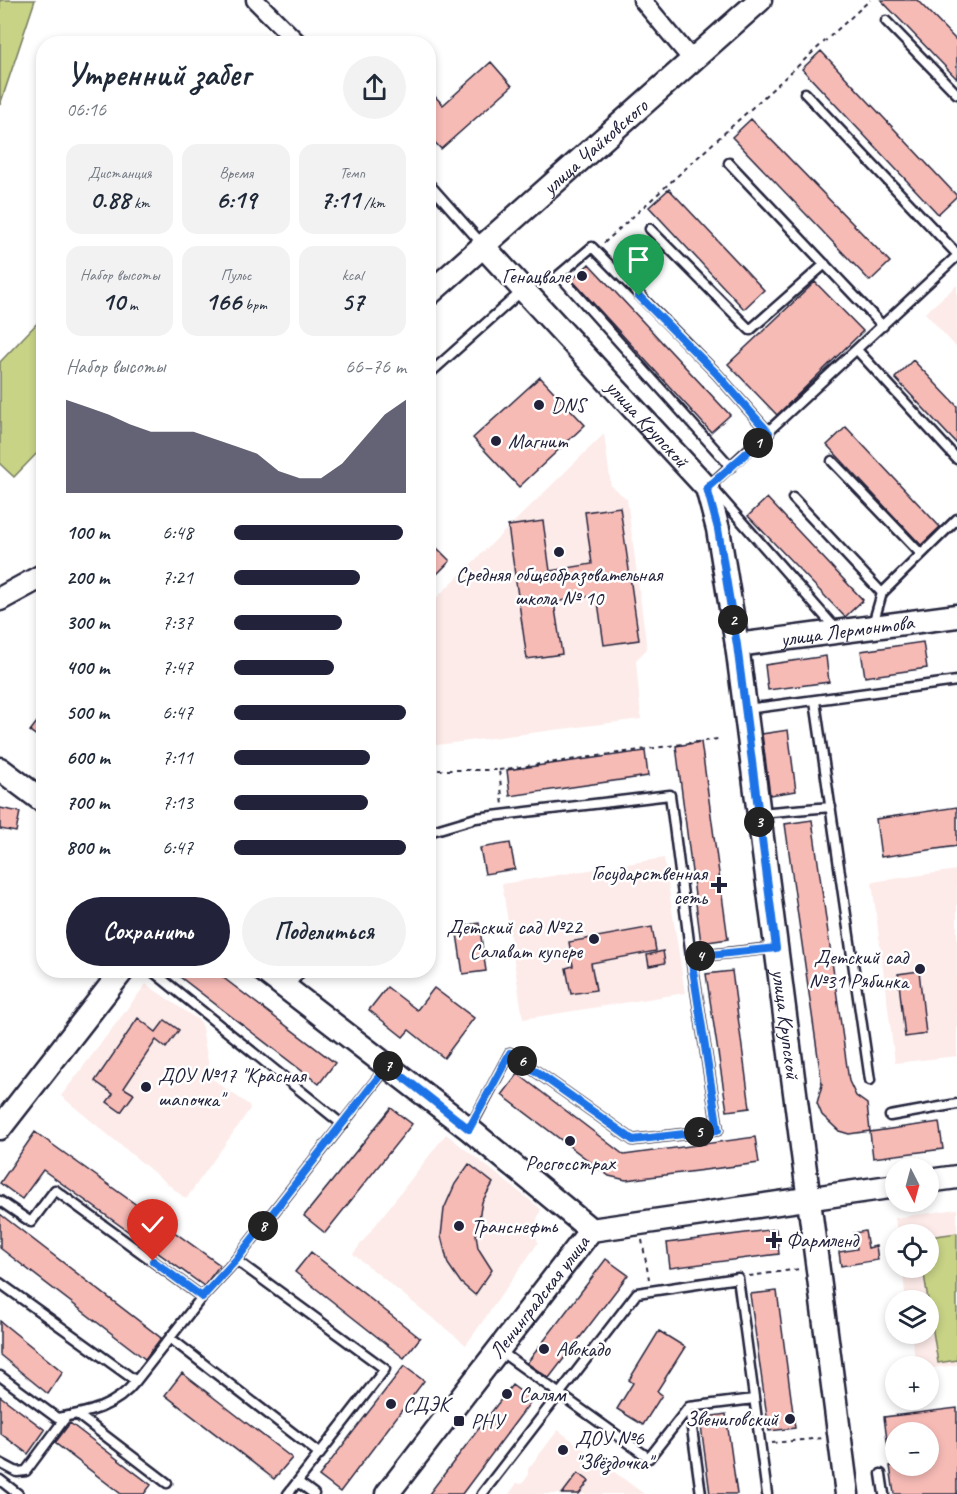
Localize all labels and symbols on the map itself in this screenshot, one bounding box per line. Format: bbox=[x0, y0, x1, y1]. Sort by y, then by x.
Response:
street label: улица Чайковского bbox=[536, 92, 654, 201]
pin bbox=[613, 234, 664, 296]
place label: Генацвале bbox=[502, 263, 572, 289]
marker: Генацвале bbox=[575, 269, 589, 283]
street label: улица Крупской bbox=[599, 373, 695, 474]
place label: DNS bbox=[551, 392, 588, 418]
marker: DNS bbox=[532, 398, 546, 412]
place label: Магнит bbox=[508, 428, 569, 454]
pin: 1 bbox=[743, 428, 773, 458]
marker: Магнит bbox=[489, 434, 503, 448]
marker: Средняя общеобразовательная школа № 10 bbox=[552, 545, 566, 559]
place label: Средняя общеобразовательная школа № 10 bbox=[456, 561, 664, 611]
pin: 2 bbox=[718, 605, 748, 635]
street label: улица Лермонтова bbox=[777, 609, 917, 652]
pin: 3 bbox=[744, 807, 774, 837]
place label: Государственная сеть bbox=[592, 860, 709, 910]
marker: Государственная сеть bbox=[712, 878, 726, 892]
place label: Детский сад №22 Салават купере bbox=[447, 914, 584, 964]
marker: Детский сад №22 Салават купере bbox=[587, 932, 601, 946]
pin: 4 bbox=[685, 941, 715, 971]
place label: Детский сад №31 Рябинка bbox=[809, 944, 910, 994]
marker: Детский сад №31 Рябинка bbox=[913, 962, 927, 976]
street label: улица Крупской bbox=[766, 966, 806, 1082]
pin: 6 bbox=[507, 1046, 537, 1076]
pin: 7 bbox=[373, 1051, 403, 1081]
place label: ДОУ №17 "Красная шапочка" bbox=[158, 1062, 308, 1112]
marker: ДОУ №17 "Красная шапочка" bbox=[139, 1080, 153, 1094]
pin: 5 bbox=[684, 1117, 714, 1147]
marker: Росгосстрах bbox=[563, 1134, 577, 1148]
place label: Росгосстрах bbox=[525, 1150, 616, 1176]
north arrow bbox=[885, 1158, 939, 1212]
pin bbox=[127, 1199, 178, 1261]
pin: 8 bbox=[248, 1211, 278, 1241]
place label: Транснефть bbox=[471, 1213, 558, 1239]
marker: Транснефть bbox=[452, 1219, 466, 1233]
place label: Фармленд bbox=[786, 1227, 860, 1253]
street label: Ленинградская улица bbox=[483, 1229, 596, 1364]
marker: Фармленд bbox=[767, 1233, 781, 1247]
place label: Авокадо bbox=[556, 1336, 612, 1362]
marker: Авокадо bbox=[537, 1342, 551, 1356]
place label: Салям bbox=[519, 1381, 567, 1407]
marker: Салям bbox=[500, 1387, 514, 1401]
place label: СДЭК bbox=[403, 1391, 453, 1417]
marker: СДЭК bbox=[384, 1397, 398, 1411]
place label: Звениговский bbox=[685, 1406, 779, 1432]
place label: РНУ bbox=[471, 1408, 507, 1434]
marker: Звениговский bbox=[783, 1412, 797, 1426]
marker: РНУ bbox=[452, 1414, 466, 1428]
place label: ДОУ №6 "Звёздочка" bbox=[575, 1425, 656, 1476]
marker: ДОУ №6 "Звёздочка" bbox=[556, 1443, 570, 1457]

